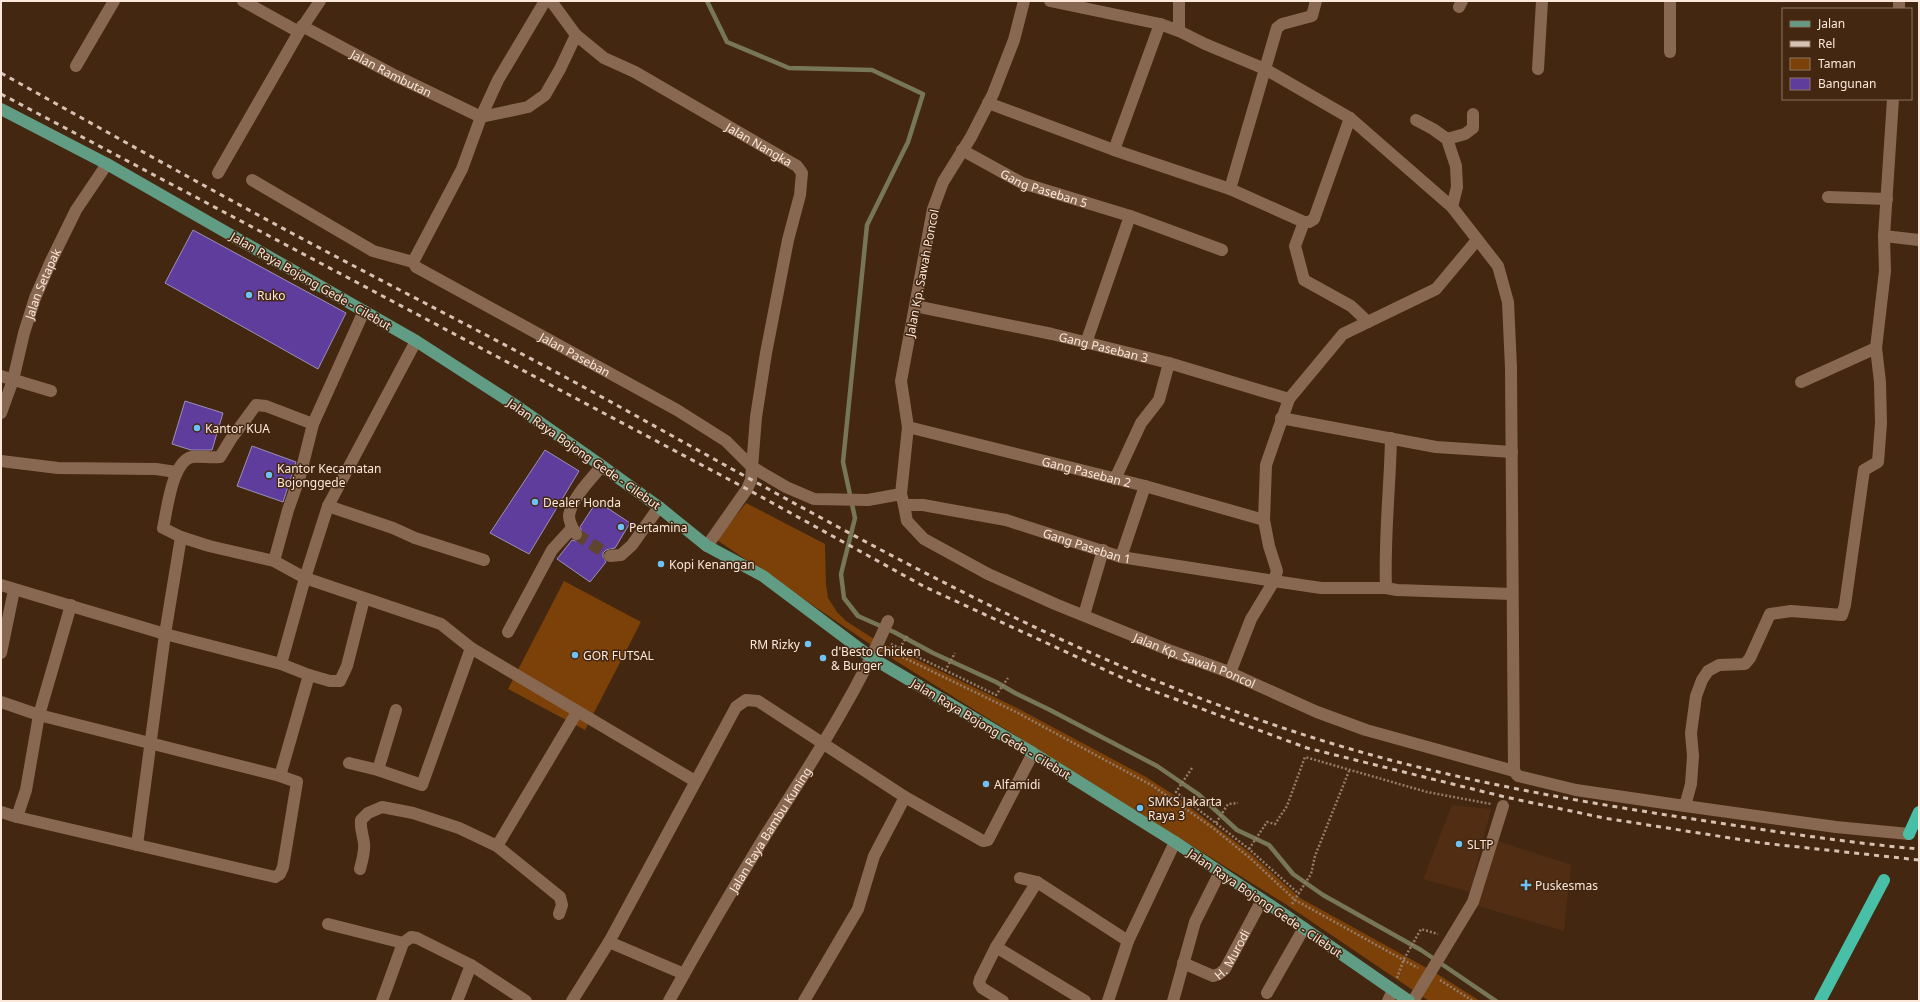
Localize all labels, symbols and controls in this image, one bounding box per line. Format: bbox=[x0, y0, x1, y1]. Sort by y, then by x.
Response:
legend bbox=[1782, 8, 1912, 100]
text: Jalan bbox=[1817, 15, 1845, 32]
text: Rel bbox=[1818, 35, 1835, 52]
street label: Jalan Rambutan bbox=[347, 45, 435, 101]
text: Taman bbox=[1818, 55, 1856, 72]
text: Bangunan bbox=[1818, 75, 1876, 92]
street label: Jalan Nangka bbox=[722, 118, 796, 170]
street label: Gang Paseban 5 bbox=[998, 164, 1090, 211]
street label: Jalan Kp. Sawah Poncol bbox=[901, 208, 943, 339]
street label: Jalan Raya Bojong Gede - Cilebut bbox=[227, 227, 395, 335]
street label: Jalan Setapak bbox=[20, 245, 65, 322]
place label: Ruko bbox=[257, 287, 286, 304]
marker: Ruko bbox=[244, 290, 254, 300]
street label: Jalan Paseban bbox=[536, 327, 614, 380]
street label: Gang Paseban 3 bbox=[1057, 328, 1150, 366]
street label: Jalan Raya Bojong Gede - Cilebut bbox=[503, 394, 664, 514]
place label: Kantor KUA bbox=[205, 420, 270, 437]
marker: Kantor KUA bbox=[192, 423, 202, 433]
street label: Gang Paseban 2 bbox=[1040, 452, 1133, 491]
place label: Kantor Kecamatan Bojonggede bbox=[277, 460, 381, 491]
marker: Kantor Kecamatan Bojonggede bbox=[264, 470, 274, 480]
place label: Dealer Honda bbox=[543, 494, 621, 511]
marker: Dealer Honda bbox=[530, 497, 540, 507]
place label: Pertamina bbox=[629, 519, 688, 536]
marker: Pertamina bbox=[616, 522, 626, 532]
street label: Gang Paseban 1 bbox=[1041, 524, 1132, 567]
place label: Kopi Kenangan bbox=[669, 556, 755, 573]
marker: Kopi Kenangan bbox=[656, 559, 666, 569]
street label: Jalan Kp. Sawah Poncol bbox=[1130, 628, 1258, 692]
place label: RM Rizky bbox=[750, 636, 801, 653]
marker: RM Rizky bbox=[803, 639, 813, 649]
place label: d'Besto Chicken & Burger bbox=[831, 643, 921, 674]
place label: GOR FUTSAL bbox=[583, 647, 654, 664]
marker: GOR FUTSAL bbox=[570, 650, 580, 660]
marker: d'Besto Chicken & Burger bbox=[818, 653, 828, 663]
street label: Jalan Raya Bojong Gede - Cilebut bbox=[907, 674, 1075, 784]
street label: Jalan Raya Bambu Kuning bbox=[724, 764, 815, 896]
place label: Alfamidi bbox=[994, 776, 1040, 793]
marker: Alfamidi bbox=[981, 779, 991, 789]
place label: SMKS Jakarta Raya 3 bbox=[1148, 793, 1222, 824]
marker: SMKS Jakarta Raya 3 bbox=[1135, 803, 1145, 813]
place label: SLTP bbox=[1467, 836, 1494, 853]
marker: SLTP bbox=[1454, 839, 1464, 849]
street label: Jalan Raya Bojong Gede - Cilebut bbox=[1183, 844, 1346, 962]
place label: Puskesmas bbox=[1535, 877, 1598, 894]
marker: Puskesmas bbox=[1520, 879, 1532, 891]
street label: H. Murodi bbox=[1210, 926, 1253, 983]

